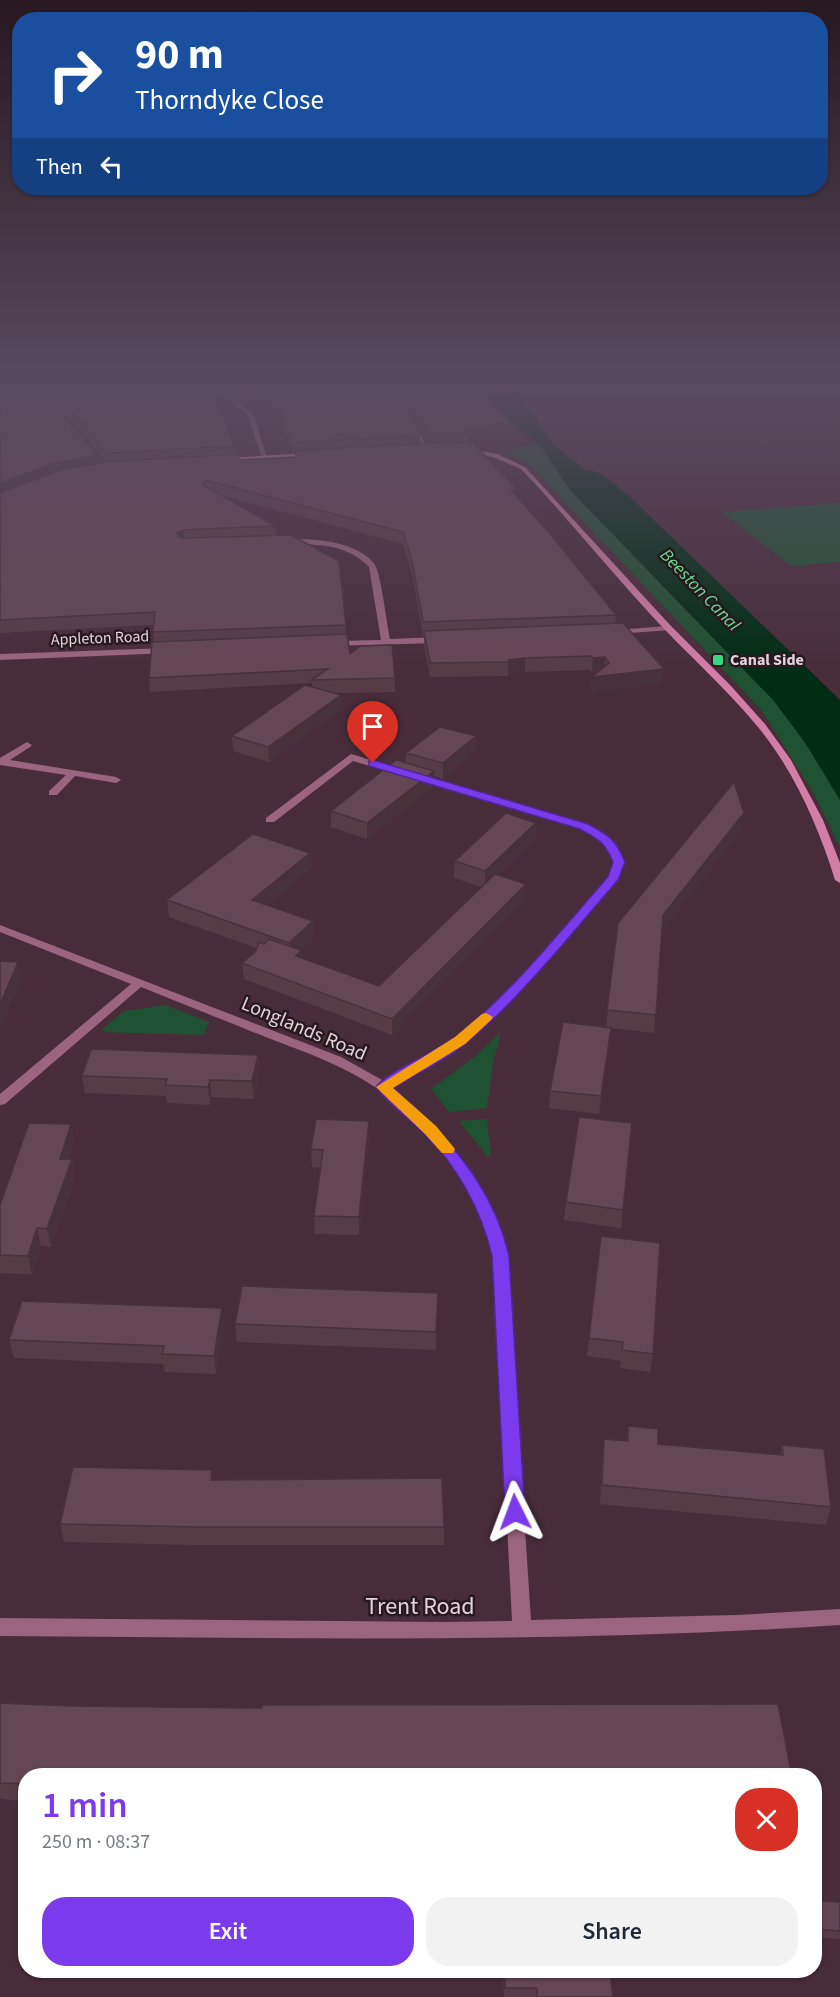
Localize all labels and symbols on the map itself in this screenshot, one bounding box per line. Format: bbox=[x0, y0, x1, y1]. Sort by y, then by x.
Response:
water label: Beeston Canal bbox=[654, 543, 746, 637]
street label: Appleton Road bbox=[50, 625, 150, 651]
place label: Canal Side bbox=[730, 649, 804, 671]
marker: Canal Side bbox=[711, 653, 725, 667]
pin bbox=[347, 701, 398, 763]
street label: Longlands Road bbox=[237, 990, 371, 1068]
position arrow bbox=[483, 1480, 547, 1544]
street label: Trent Road bbox=[365, 1589, 475, 1624]

